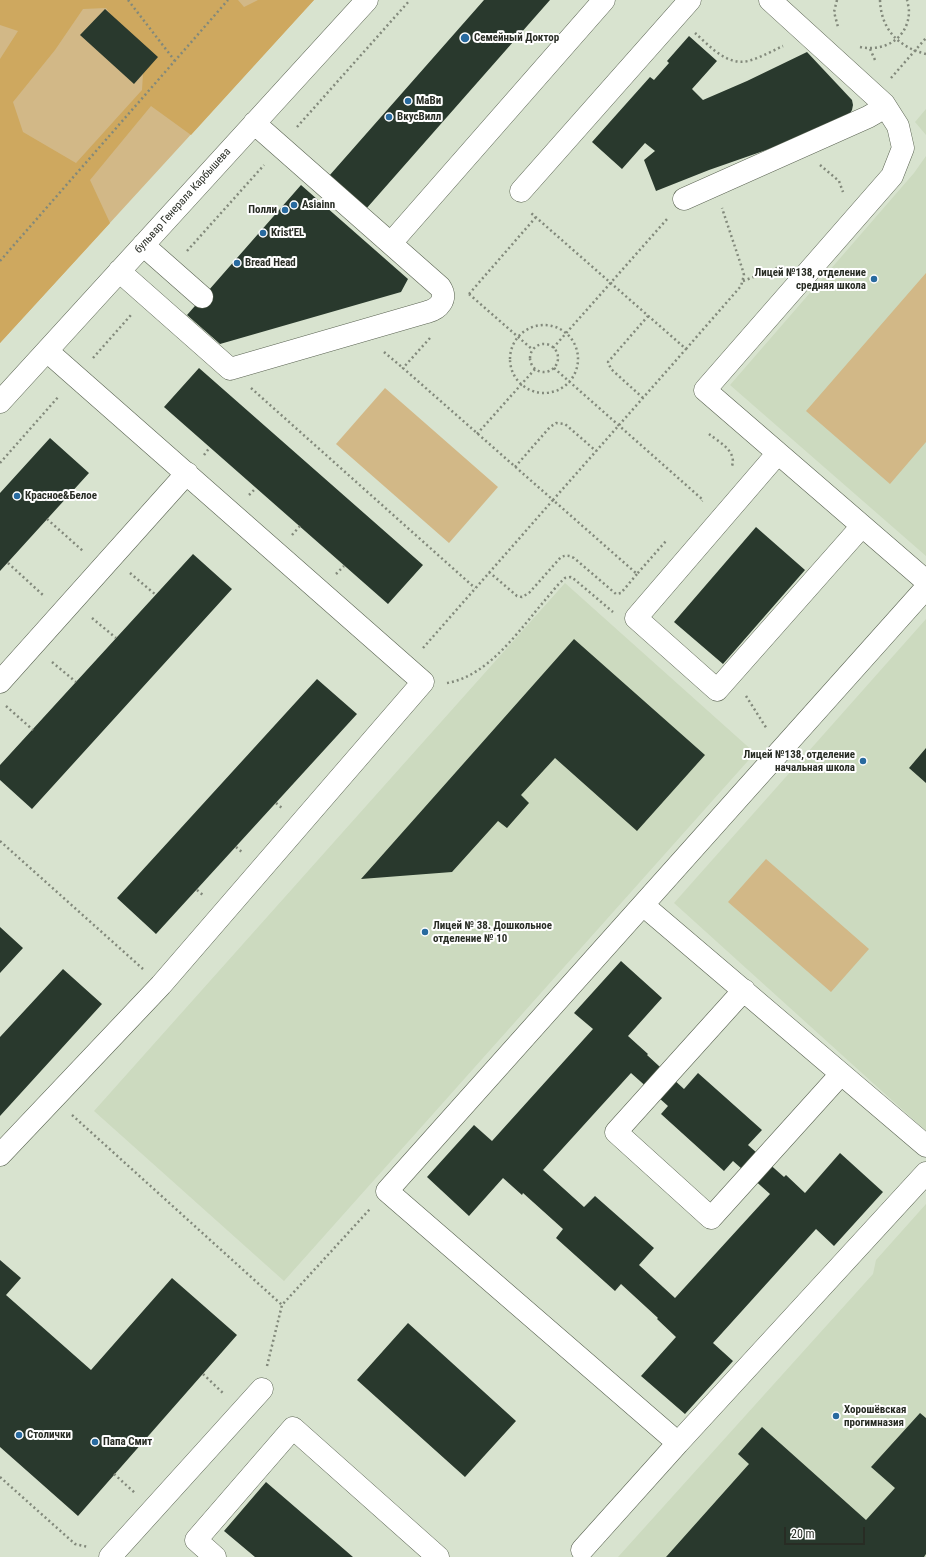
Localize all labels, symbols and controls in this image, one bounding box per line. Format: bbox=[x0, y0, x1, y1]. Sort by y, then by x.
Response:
place label: Семейный Доктор bbox=[474, 31, 559, 45]
marker: Семейный Доктор bbox=[459, 32, 471, 44]
place label: МаВи bbox=[416, 94, 441, 108]
marker: МаВи bbox=[403, 96, 413, 106]
place label: ВкусВилл bbox=[397, 110, 441, 124]
marker: ВкусВилл bbox=[384, 112, 394, 122]
street label: бульвар Генерала Карбышева bbox=[132, 146, 234, 256]
place label: Asiainn bbox=[302, 198, 335, 212]
marker: Asiainn bbox=[289, 200, 299, 210]
place label: Полли bbox=[248, 203, 277, 217]
marker: Полли bbox=[280, 205, 290, 215]
place label: Krist'EL bbox=[271, 226, 304, 240]
marker: Krist'EL bbox=[258, 228, 268, 238]
place label: Bread Head bbox=[245, 256, 296, 270]
marker: Bread Head bbox=[232, 258, 242, 268]
place label: Лицей №138, отделение средняя школа bbox=[754, 266, 866, 292]
marker: Лицей №138, отделение средняя школа bbox=[869, 274, 879, 284]
place label: Красное&Белое bbox=[25, 489, 97, 503]
marker: Красное&Белое bbox=[12, 491, 22, 501]
place label: Лицей №138, отделение начальная школа bbox=[743, 748, 855, 774]
marker: Лицей №138, отделение начальная школа bbox=[858, 756, 868, 766]
place label: Лицей № 38. Дошкольное отделение № 10 bbox=[433, 919, 552, 945]
marker: Лицей № 38. Дошкольное отделение № 10 bbox=[420, 927, 430, 937]
place label: Хорошёвская прогимназия bbox=[844, 1403, 906, 1429]
marker: Хорошёвская прогимназия bbox=[831, 1411, 841, 1421]
place label: Столички bbox=[27, 1428, 71, 1442]
marker: Столички bbox=[14, 1430, 24, 1440]
place label: Папа Смит bbox=[103, 1435, 152, 1449]
marker: Папа Смит bbox=[90, 1437, 100, 1447]
scale bar bbox=[786, 1519, 867, 1545]
text: 20 m bbox=[791, 1527, 815, 1541]

